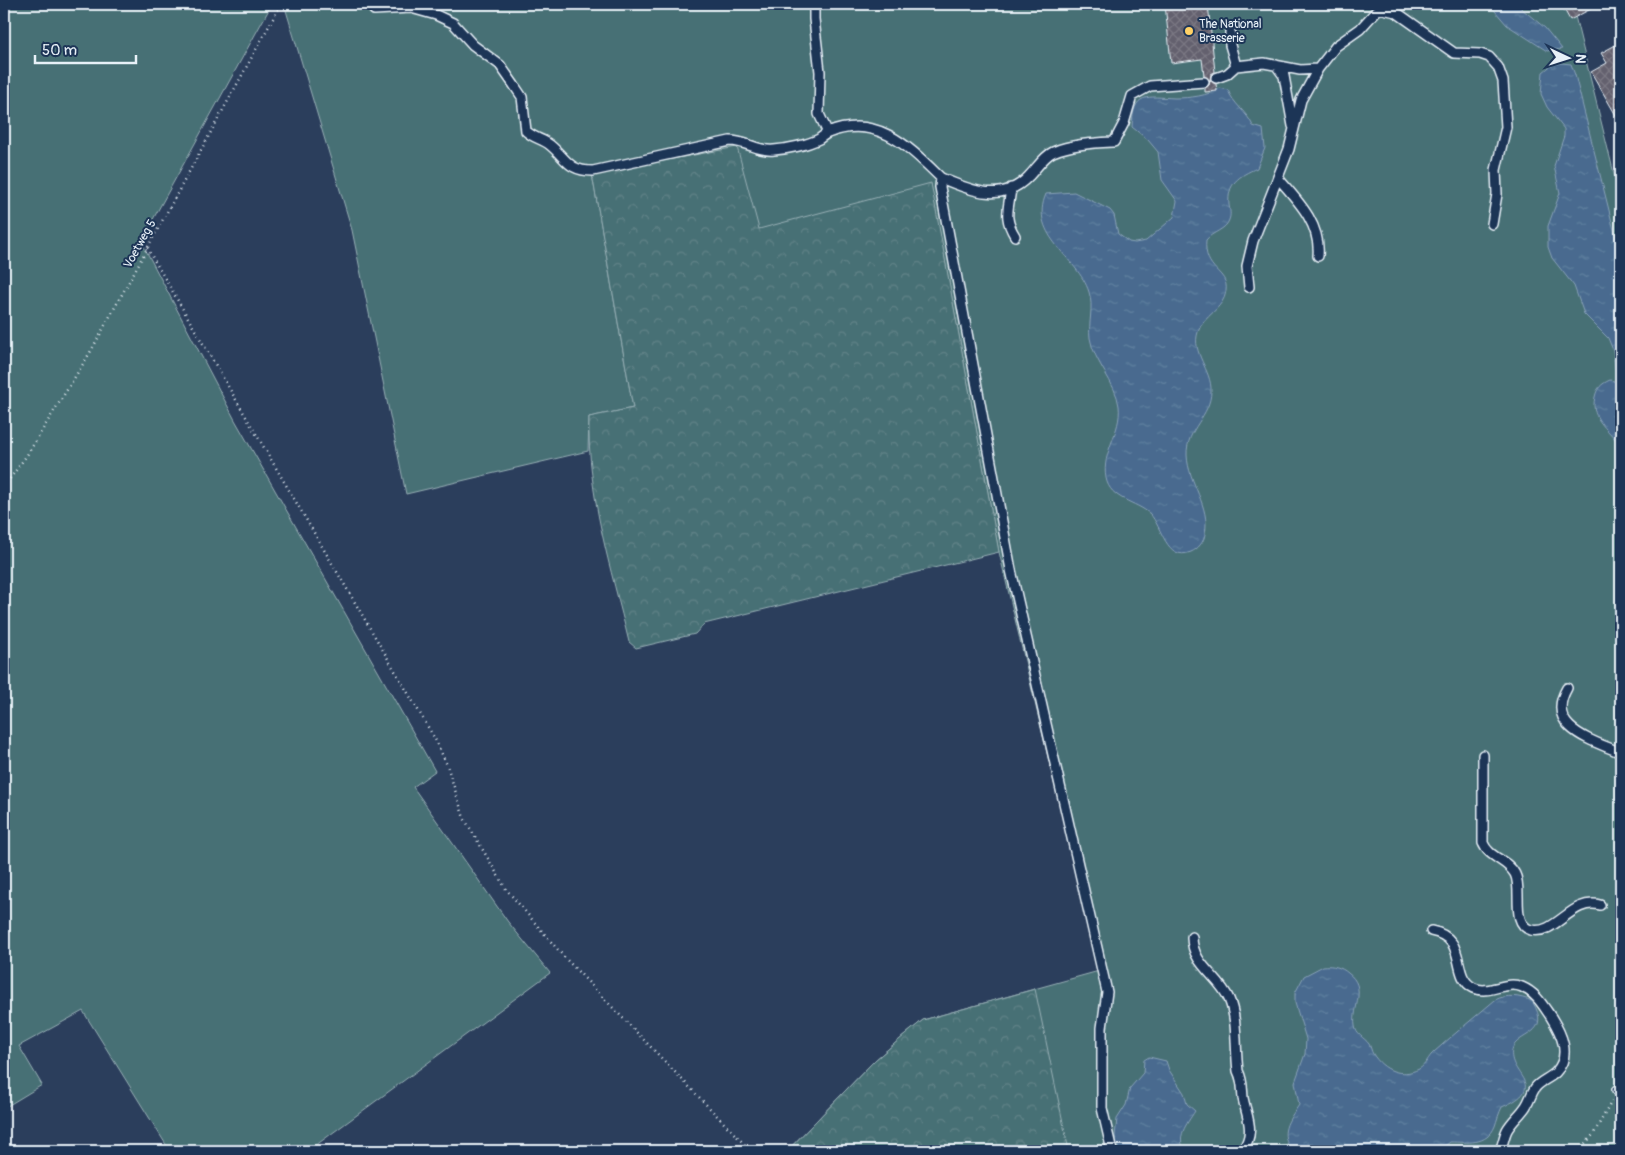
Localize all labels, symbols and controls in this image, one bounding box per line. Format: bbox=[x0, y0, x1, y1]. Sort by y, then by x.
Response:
place label: The National Brasserie bbox=[1199, 17, 1262, 46]
marker: The National Brasserie bbox=[1183, 25, 1195, 37]
scale bar bbox=[35, 32, 136, 64]
north arrow bbox=[1542, 32, 1592, 82]
text: 50 m bbox=[42, 41, 77, 60]
text: N bbox=[1572, 54, 1589, 64]
street label: Voetweg 5 bbox=[120, 217, 160, 271]

